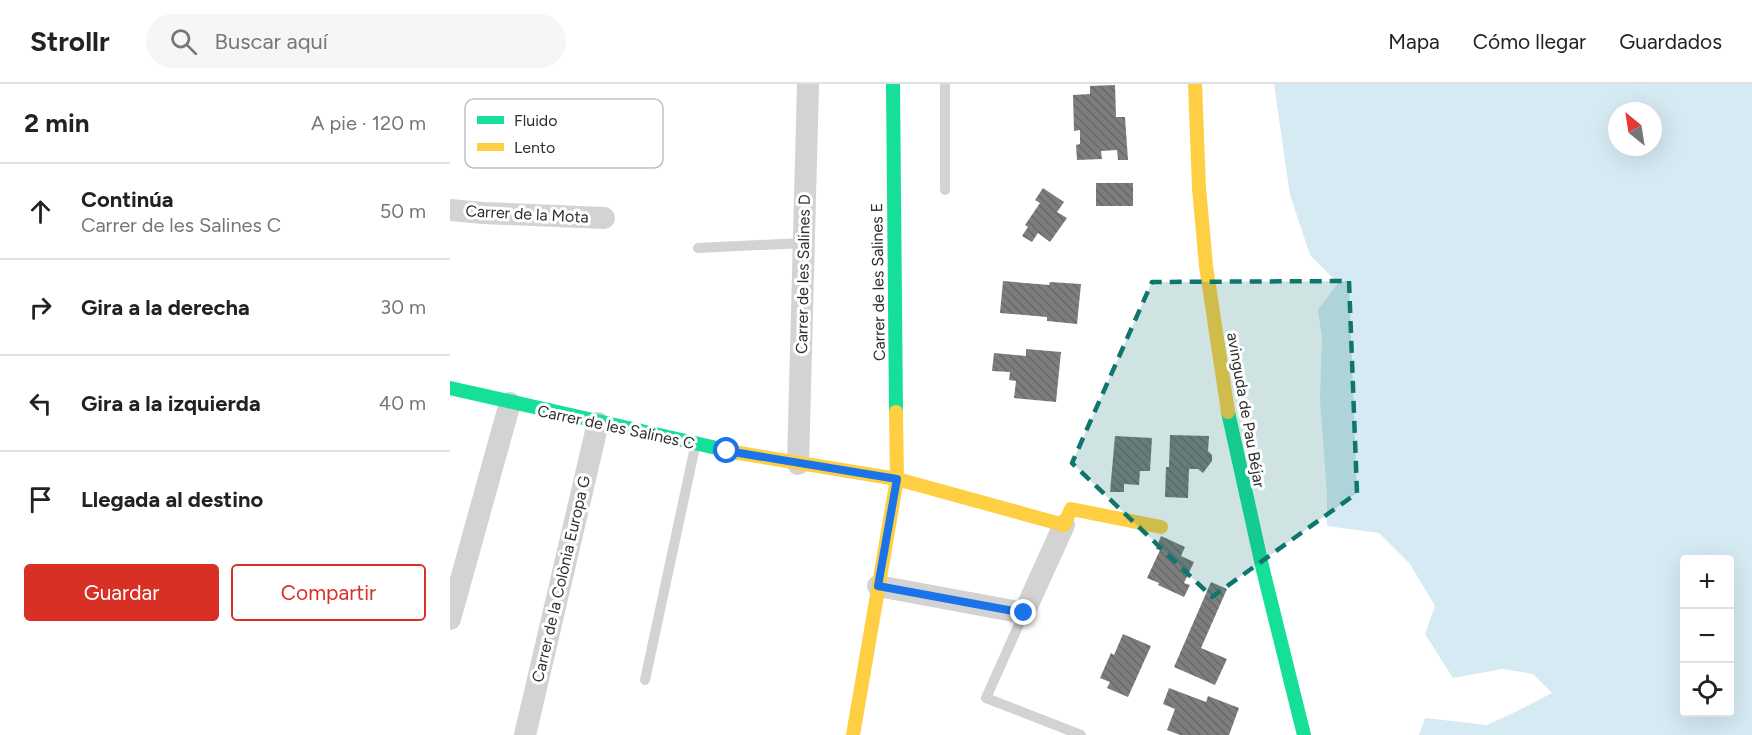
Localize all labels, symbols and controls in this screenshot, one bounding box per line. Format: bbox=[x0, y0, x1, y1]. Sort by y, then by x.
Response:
search box bbox=[146, 14, 566, 68]
text: Strollr bbox=[30, 24, 110, 58]
icon: search bbox=[167, 25, 200, 58]
text: Buscar aquí bbox=[215, 28, 328, 55]
text: Mapa bbox=[1388, 29, 1440, 54]
text: Cómo llegar bbox=[1473, 29, 1586, 54]
text: Guardados bbox=[1619, 29, 1722, 54]
legend bbox=[465, 99, 663, 168]
north arrow bbox=[1608, 102, 1662, 156]
text: 2 min bbox=[24, 107, 90, 139]
text: A pie · 120 m bbox=[311, 111, 426, 135]
text: Fluido bbox=[514, 111, 558, 130]
text: Lento bbox=[514, 138, 555, 157]
text: Continúa bbox=[81, 186, 174, 213]
street label: Carrer de les Salines D bbox=[792, 194, 814, 354]
icon: ahead bbox=[24, 195, 57, 228]
text: 50 m bbox=[380, 199, 426, 223]
street label: Carrer de la Mota bbox=[465, 201, 589, 227]
street label: Carrer de les Salines E bbox=[867, 203, 889, 361]
text: Carrer de les Salines C bbox=[81, 213, 281, 237]
icon: right bbox=[24, 291, 57, 324]
text: Gira a la derecha bbox=[81, 294, 250, 321]
text: 30 m bbox=[380, 295, 426, 319]
street label: avinguda de Pau Béjar bbox=[1223, 331, 1269, 490]
icon: left bbox=[24, 387, 57, 420]
text: Gira a la izquierda bbox=[81, 390, 261, 417]
text: 40 m bbox=[379, 391, 426, 415]
street label: Carrer de les Salines C bbox=[536, 401, 696, 453]
route start bbox=[713, 437, 739, 463]
street label: Carrer de la Colònia Europa G bbox=[528, 474, 594, 684]
icon: arrive bbox=[24, 483, 57, 516]
text: Llegada al destino bbox=[81, 486, 263, 513]
map controls bbox=[1680, 555, 1734, 717]
button: + bbox=[1680, 555, 1734, 609]
button: Guardar bbox=[24, 564, 219, 621]
button: Compartir bbox=[231, 564, 426, 621]
route end bbox=[1010, 599, 1036, 625]
button: − bbox=[1680, 609, 1734, 663]
button: locate bbox=[1680, 663, 1734, 717]

